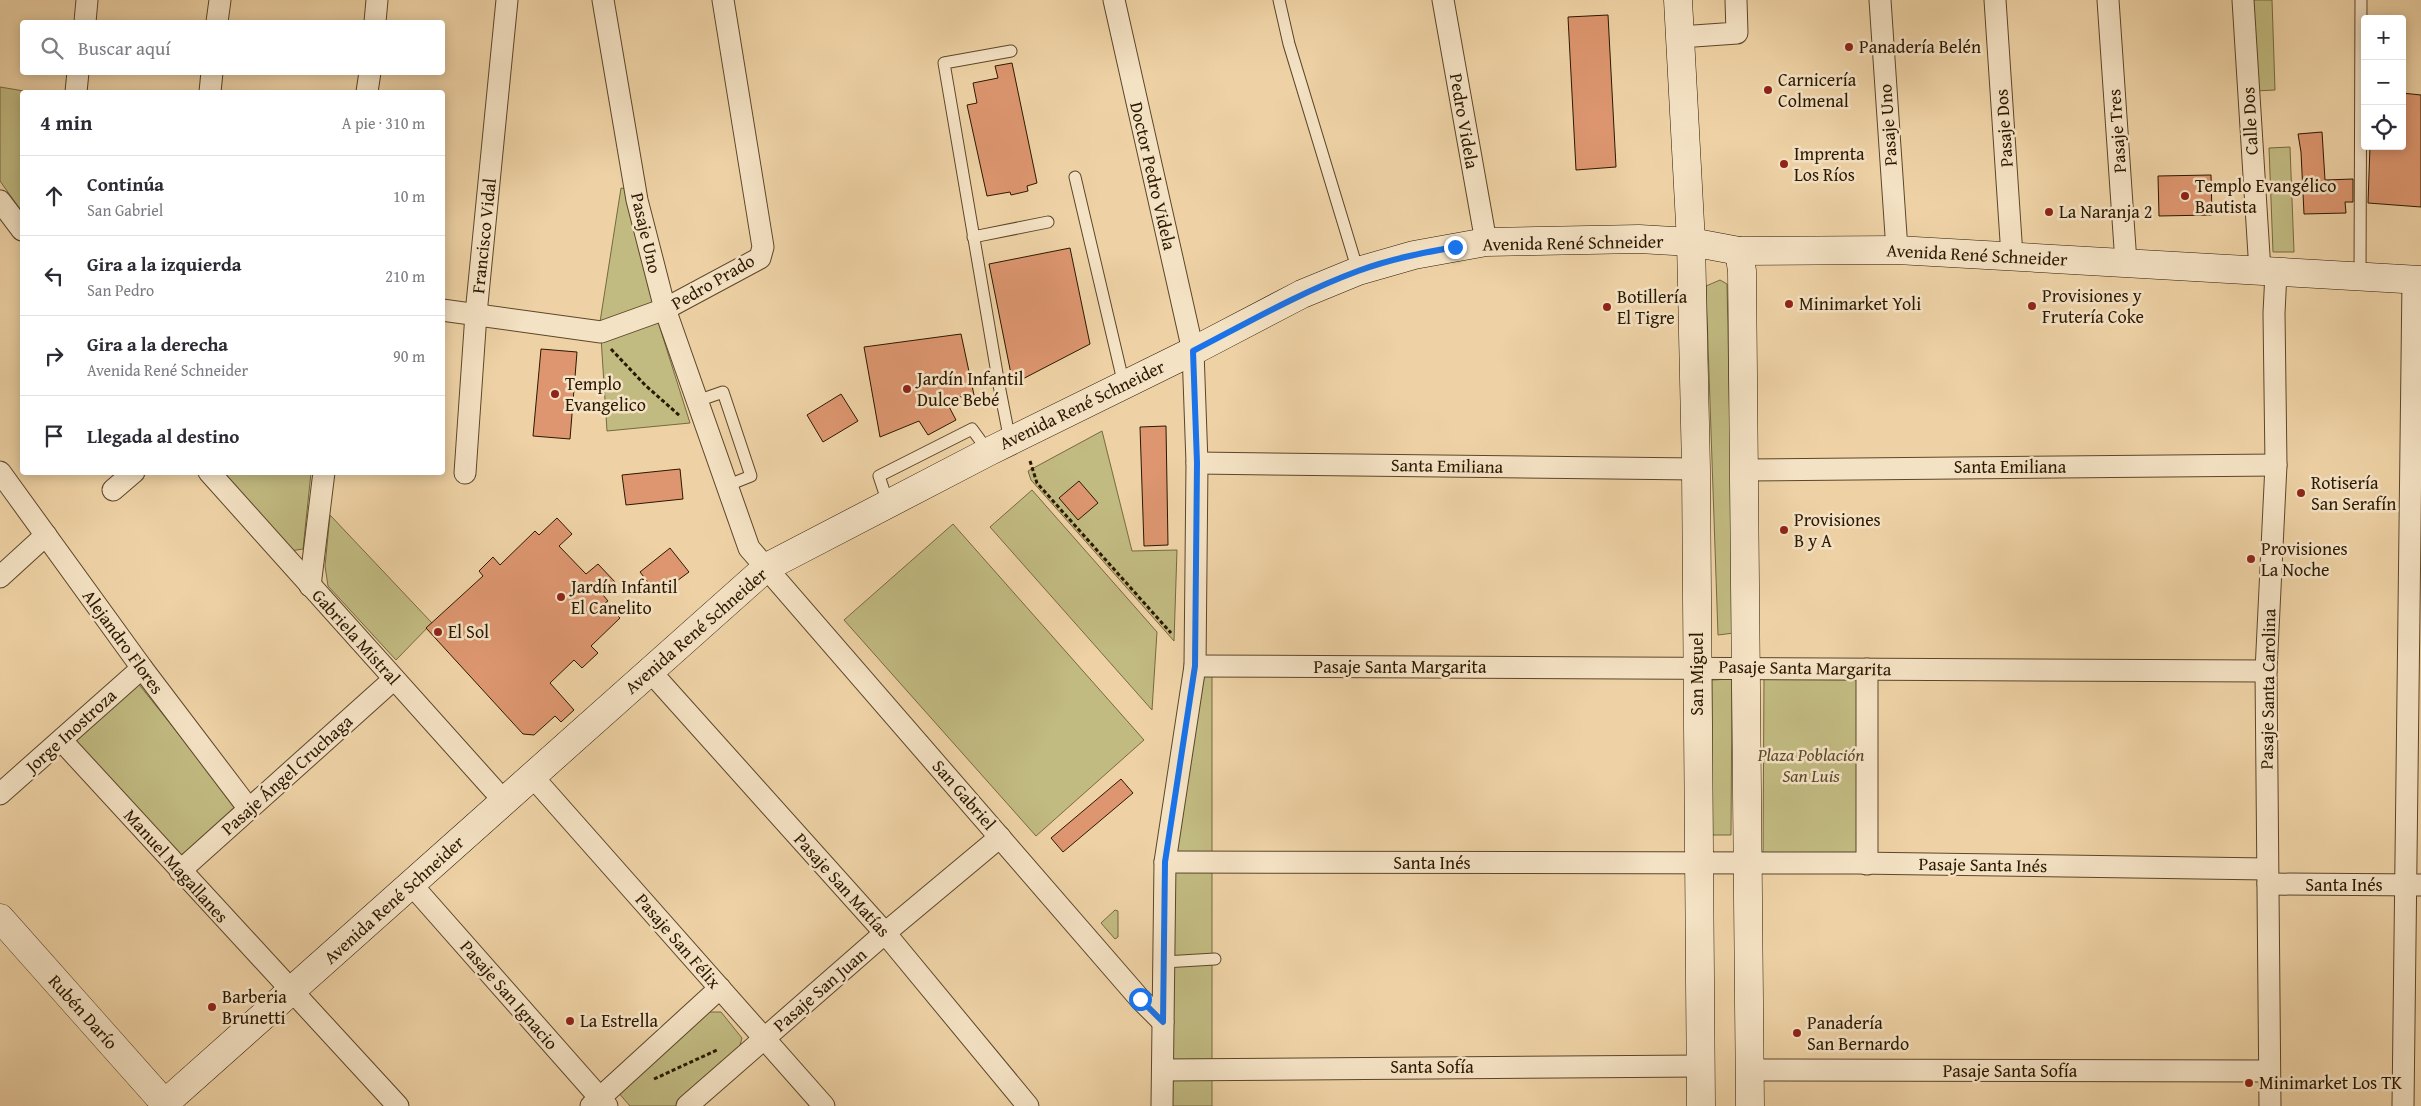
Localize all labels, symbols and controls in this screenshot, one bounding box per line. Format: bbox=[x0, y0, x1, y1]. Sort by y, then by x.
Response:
map controls bbox=[2361, 15, 2406, 150]
button: + bbox=[2361, 15, 2406, 60]
search box bbox=[20, 20, 445, 75]
place label: Panadería Belén bbox=[1859, 33, 1981, 60]
icon: search bbox=[38, 34, 66, 62]
text: Buscar aquí bbox=[78, 34, 171, 62]
marker: Panadería Belén bbox=[1843, 41, 1855, 53]
button: − bbox=[2361, 60, 2406, 105]
place label: Carnicería Colmenal bbox=[1778, 66, 1857, 114]
street label: Pedro Videla bbox=[1443, 71, 1486, 171]
street label: Pasaje Uno bbox=[1871, 83, 1904, 167]
marker: Carnicería Colmenal bbox=[1762, 84, 1774, 96]
street label: Calle Dos bbox=[2234, 86, 2265, 156]
street label: Pasaje Dos bbox=[1987, 88, 2020, 168]
street label: Pasaje Tres bbox=[2100, 88, 2133, 174]
street label: Doctor Pedro Videla bbox=[1123, 99, 1184, 253]
button: locate bbox=[2361, 105, 2406, 150]
text: 4 min bbox=[40, 107, 92, 138]
text: A pie · 310 m bbox=[342, 111, 425, 135]
place label: Imprenta Los Ríos bbox=[1794, 140, 1865, 188]
marker: Imprenta Los Ríos bbox=[1778, 158, 1790, 170]
text: Continúa bbox=[87, 170, 164, 198]
place label: Templo Evangélico Bautista bbox=[2195, 172, 2336, 220]
street label: Francisco Vidal bbox=[464, 177, 503, 295]
icon: ahead bbox=[40, 182, 68, 210]
text: 10 m bbox=[393, 184, 425, 208]
street label: Pasaje Uno bbox=[624, 190, 669, 276]
marker: Templo Evangélico Bautista bbox=[2179, 190, 2191, 202]
text: San Gabriel bbox=[87, 198, 163, 222]
place label: La Naranja 2 bbox=[2059, 198, 2152, 225]
marker: La Naranja 2 bbox=[2043, 206, 2055, 218]
street label: Avenida René Schneider bbox=[1482, 227, 1664, 258]
route end bbox=[1444, 236, 1467, 259]
street label: Avenida René Schneider bbox=[1886, 236, 2069, 273]
street label: Pedro Prado bbox=[666, 247, 759, 316]
text: Gira a la izquierda bbox=[87, 250, 242, 278]
icon: left bbox=[40, 262, 68, 290]
text: 210 m bbox=[385, 264, 425, 288]
text: San Pedro bbox=[87, 278, 154, 302]
place label: Provisiones y Frutería Coke bbox=[2042, 282, 2144, 330]
place label: Botillería El Tigre bbox=[1617, 283, 1688, 331]
place label: Minimarket Yoli bbox=[1799, 290, 1921, 317]
marker: Minimarket Yoli bbox=[1783, 298, 1795, 310]
marker: Provisiones y Frutería Coke bbox=[2026, 300, 2038, 312]
marker: Botillería El Tigre bbox=[1601, 301, 1613, 313]
text: Gira a la derecha bbox=[87, 330, 228, 358]
icon: right bbox=[40, 342, 68, 370]
text: 90 m bbox=[393, 344, 425, 368]
street label: Avenida René Schneider bbox=[994, 352, 1170, 456]
text: Avenida René Schneider bbox=[87, 358, 248, 382]
place label: Jardín Infantil Dulce Bebé bbox=[915, 365, 1024, 413]
place label: Templo Evangelico bbox=[565, 370, 646, 418]
marker: Jardín Infantil Dulce Bebé bbox=[901, 383, 913, 395]
marker: Templo Evangelico bbox=[549, 388, 561, 400]
icon: arrive bbox=[40, 422, 68, 450]
text: Llegada al destino bbox=[87, 422, 239, 450]
street label: Santa Emiliana bbox=[1391, 451, 1504, 480]
street label: Santa Emiliana bbox=[1954, 453, 2067, 480]
place label: Rotisería San Serafín bbox=[2311, 469, 2396, 517]
marker: Rotisería San Serafín bbox=[2295, 487, 2307, 499]
place label: Provisiones B y A bbox=[1794, 506, 1881, 554]
marker: Provisiones B y A bbox=[1778, 524, 1790, 536]
place label: Provisiones La Noche bbox=[2261, 535, 2348, 583]
marker: Provisiones La Noche bbox=[2245, 553, 2257, 565]
street label: Avenida René Schneider bbox=[618, 561, 773, 700]
place label: Jardín Infantil El Canelito bbox=[569, 573, 678, 621]
street label: Gabriela Mistral bbox=[306, 583, 407, 691]
street label: Alejandro Flores bbox=[76, 584, 171, 700]
marker: Jardín Infantil El Canelito bbox=[555, 591, 567, 603]
street label: Pasaje Santa Carolina bbox=[2253, 608, 2282, 770]
place label: El Sol bbox=[448, 618, 489, 645]
marker: El Sol bbox=[432, 626, 444, 638]
street label: San Miguel bbox=[1683, 632, 1710, 716]
street label: Pasaje Santa Margarita bbox=[1718, 652, 1892, 683]
street label: Pasaje Santa Margarita bbox=[1314, 653, 1487, 680]
street label: Jorge Inostroza bbox=[18, 682, 123, 780]
street label: Pasaje Ángel Cruchaga bbox=[215, 708, 359, 841]
park label: Plaza Población San Luis bbox=[1757, 741, 1864, 789]
street label: San Gabriel bbox=[926, 753, 1003, 836]
street label: Manuel Magallanes bbox=[118, 803, 235, 929]
street label: Pasaje San Matías bbox=[788, 826, 897, 943]
street label: Avenida René Schneider bbox=[317, 829, 470, 970]
street label: Santa Inés bbox=[1393, 849, 1471, 876]
street label: Pasaje Santa Inés bbox=[1919, 850, 2048, 879]
street label: Santa Inés bbox=[2305, 871, 2383, 898]
street label: Pasaje San Félix bbox=[629, 887, 728, 995]
street label: Pasaje San Ignacio bbox=[454, 934, 565, 1056]
street label: Pasaje San Juan bbox=[767, 941, 872, 1038]
street label: Rubén Darío bbox=[42, 968, 125, 1055]
place label: Barberia Brunetti bbox=[222, 983, 287, 1031]
route start bbox=[1129, 988, 1152, 1011]
marker: Barberia Brunetti bbox=[206, 1001, 218, 1013]
place label: La Estrella bbox=[580, 1007, 659, 1034]
place label: Panadería San Bernardo bbox=[1807, 1009, 1909, 1057]
marker: La Estrella bbox=[564, 1015, 576, 1027]
marker: Panadería San Bernardo bbox=[1791, 1027, 1803, 1039]
street label: Santa Sofía bbox=[1390, 1053, 1474, 1080]
street label: Pasaje Santa Sofía bbox=[1943, 1057, 2078, 1084]
place label: Minimarket Los TK bbox=[2259, 1069, 2402, 1096]
marker: Minimarket Los TK bbox=[2243, 1077, 2255, 1089]

